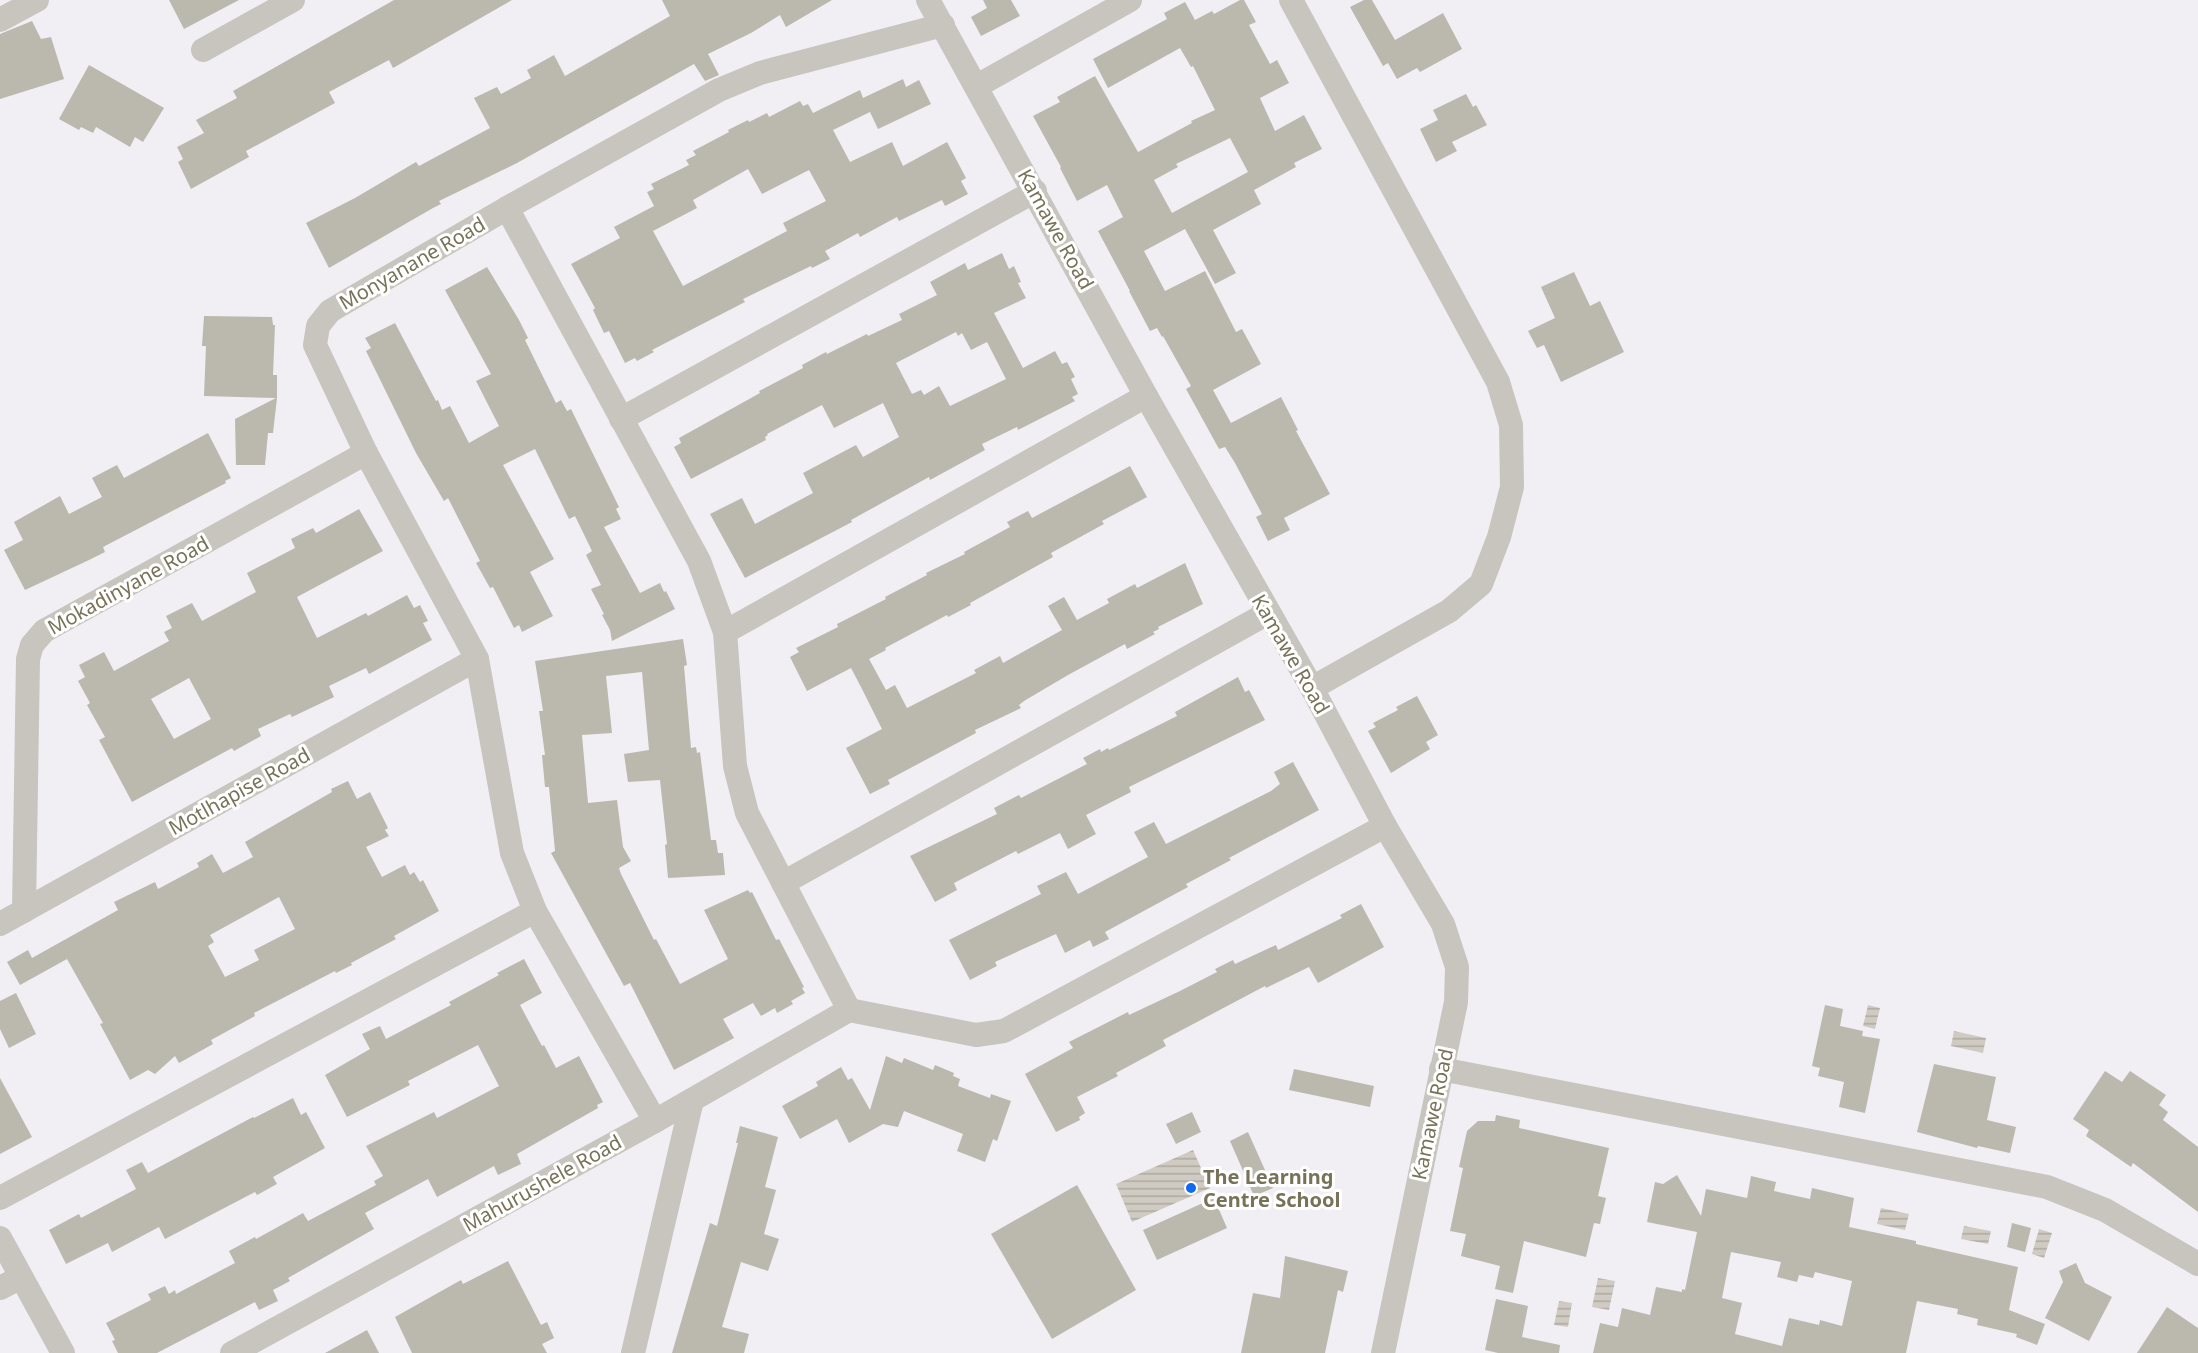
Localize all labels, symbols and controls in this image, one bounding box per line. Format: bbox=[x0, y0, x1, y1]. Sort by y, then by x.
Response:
street label: Kamawe Road bbox=[1012, 164, 1100, 294]
street label: Monyanane Road bbox=[334, 210, 490, 316]
street label: Mokadinyane Road bbox=[43, 529, 213, 641]
street label: Kamawe Road bbox=[1246, 589, 1336, 719]
street label: Motlhapise Road bbox=[163, 741, 315, 841]
street label: Kamawe Road bbox=[1405, 1046, 1459, 1182]
street label: Mahurushele Road bbox=[458, 1128, 626, 1238]
place label: The Learning Centre School bbox=[1203, 1163, 1340, 1213]
marker: The Learning Centre School bbox=[1184, 1181, 1198, 1195]

